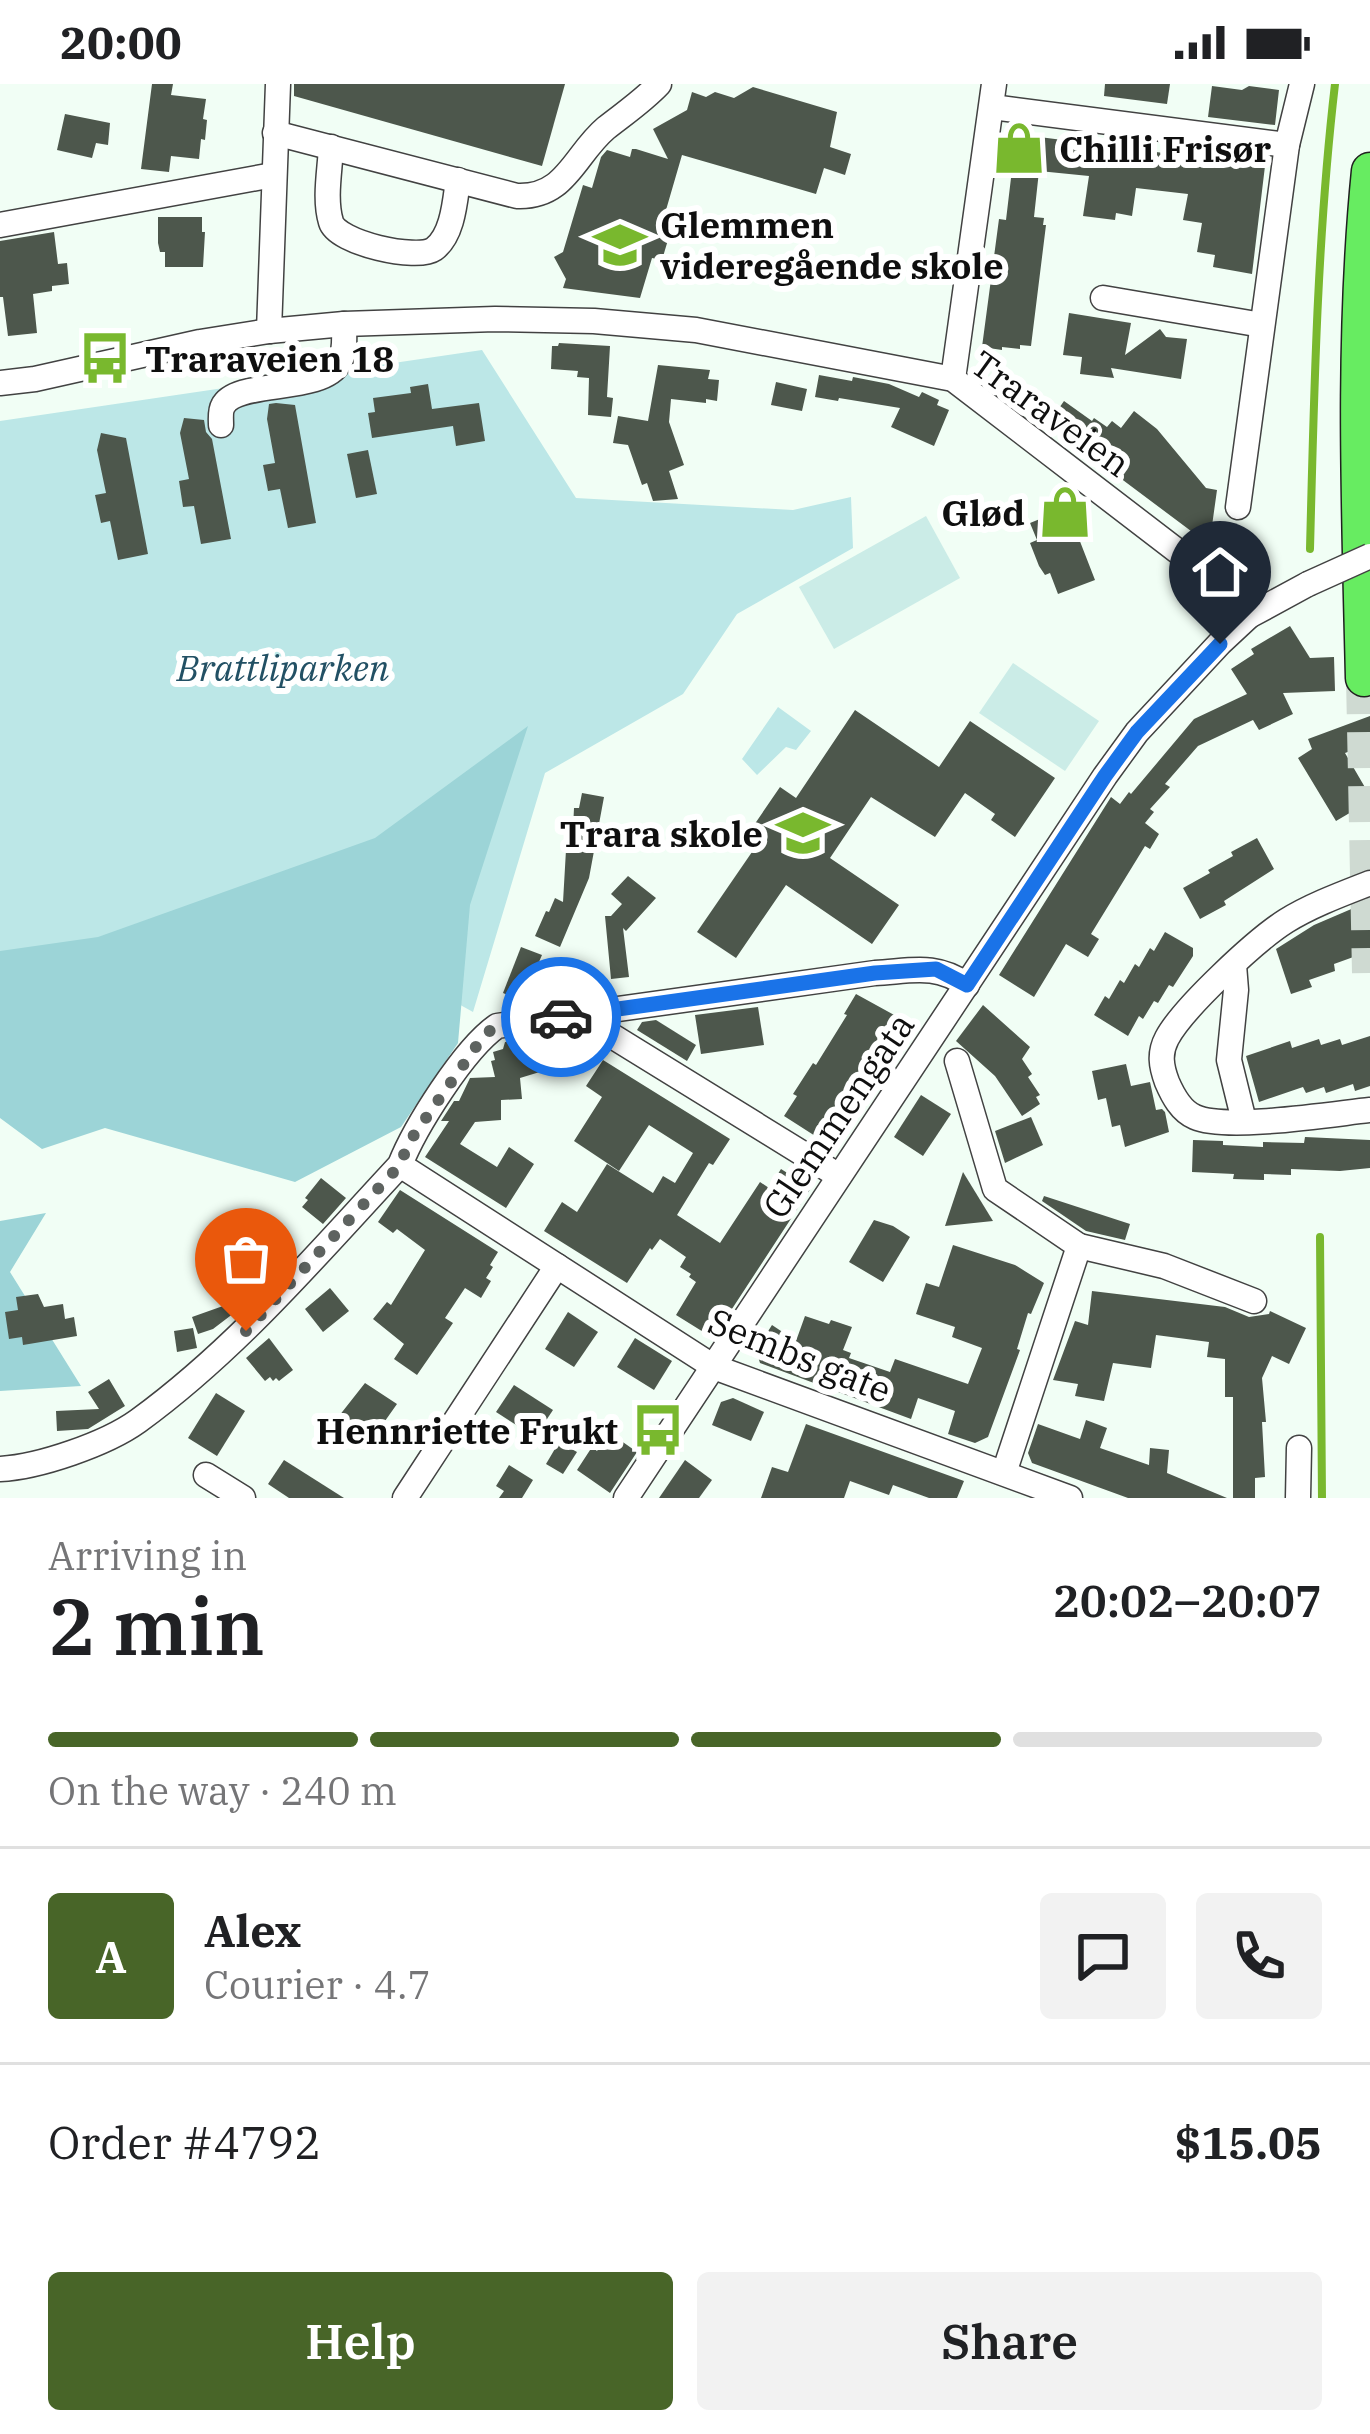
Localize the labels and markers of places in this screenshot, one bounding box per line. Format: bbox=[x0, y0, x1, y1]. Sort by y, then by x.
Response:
shop icon: Chilli Frisør bbox=[990, 119, 1048, 177]
place label: Chilli Frisør bbox=[1059, 125, 1271, 172]
place label: Glemmen videregående skole bbox=[660, 201, 1004, 289]
school or university icon: Glemmen videregående skole bbox=[591, 216, 649, 274]
bus stop icon: Traraveien 18 bbox=[76, 329, 134, 387]
place label: Traraveien 18 bbox=[145, 335, 394, 382]
shop icon: Glød bbox=[1036, 483, 1094, 541]
place label: Glød bbox=[941, 489, 1025, 536]
pin bbox=[1169, 521, 1271, 644]
school or university icon: Trara skole bbox=[774, 804, 832, 862]
place label: Trara skole bbox=[560, 810, 763, 857]
pin bbox=[195, 1208, 297, 1331]
bus stop icon: Hennriette Frukt bbox=[629, 1401, 687, 1459]
place label: Hennriette Frukt bbox=[316, 1407, 618, 1454]

